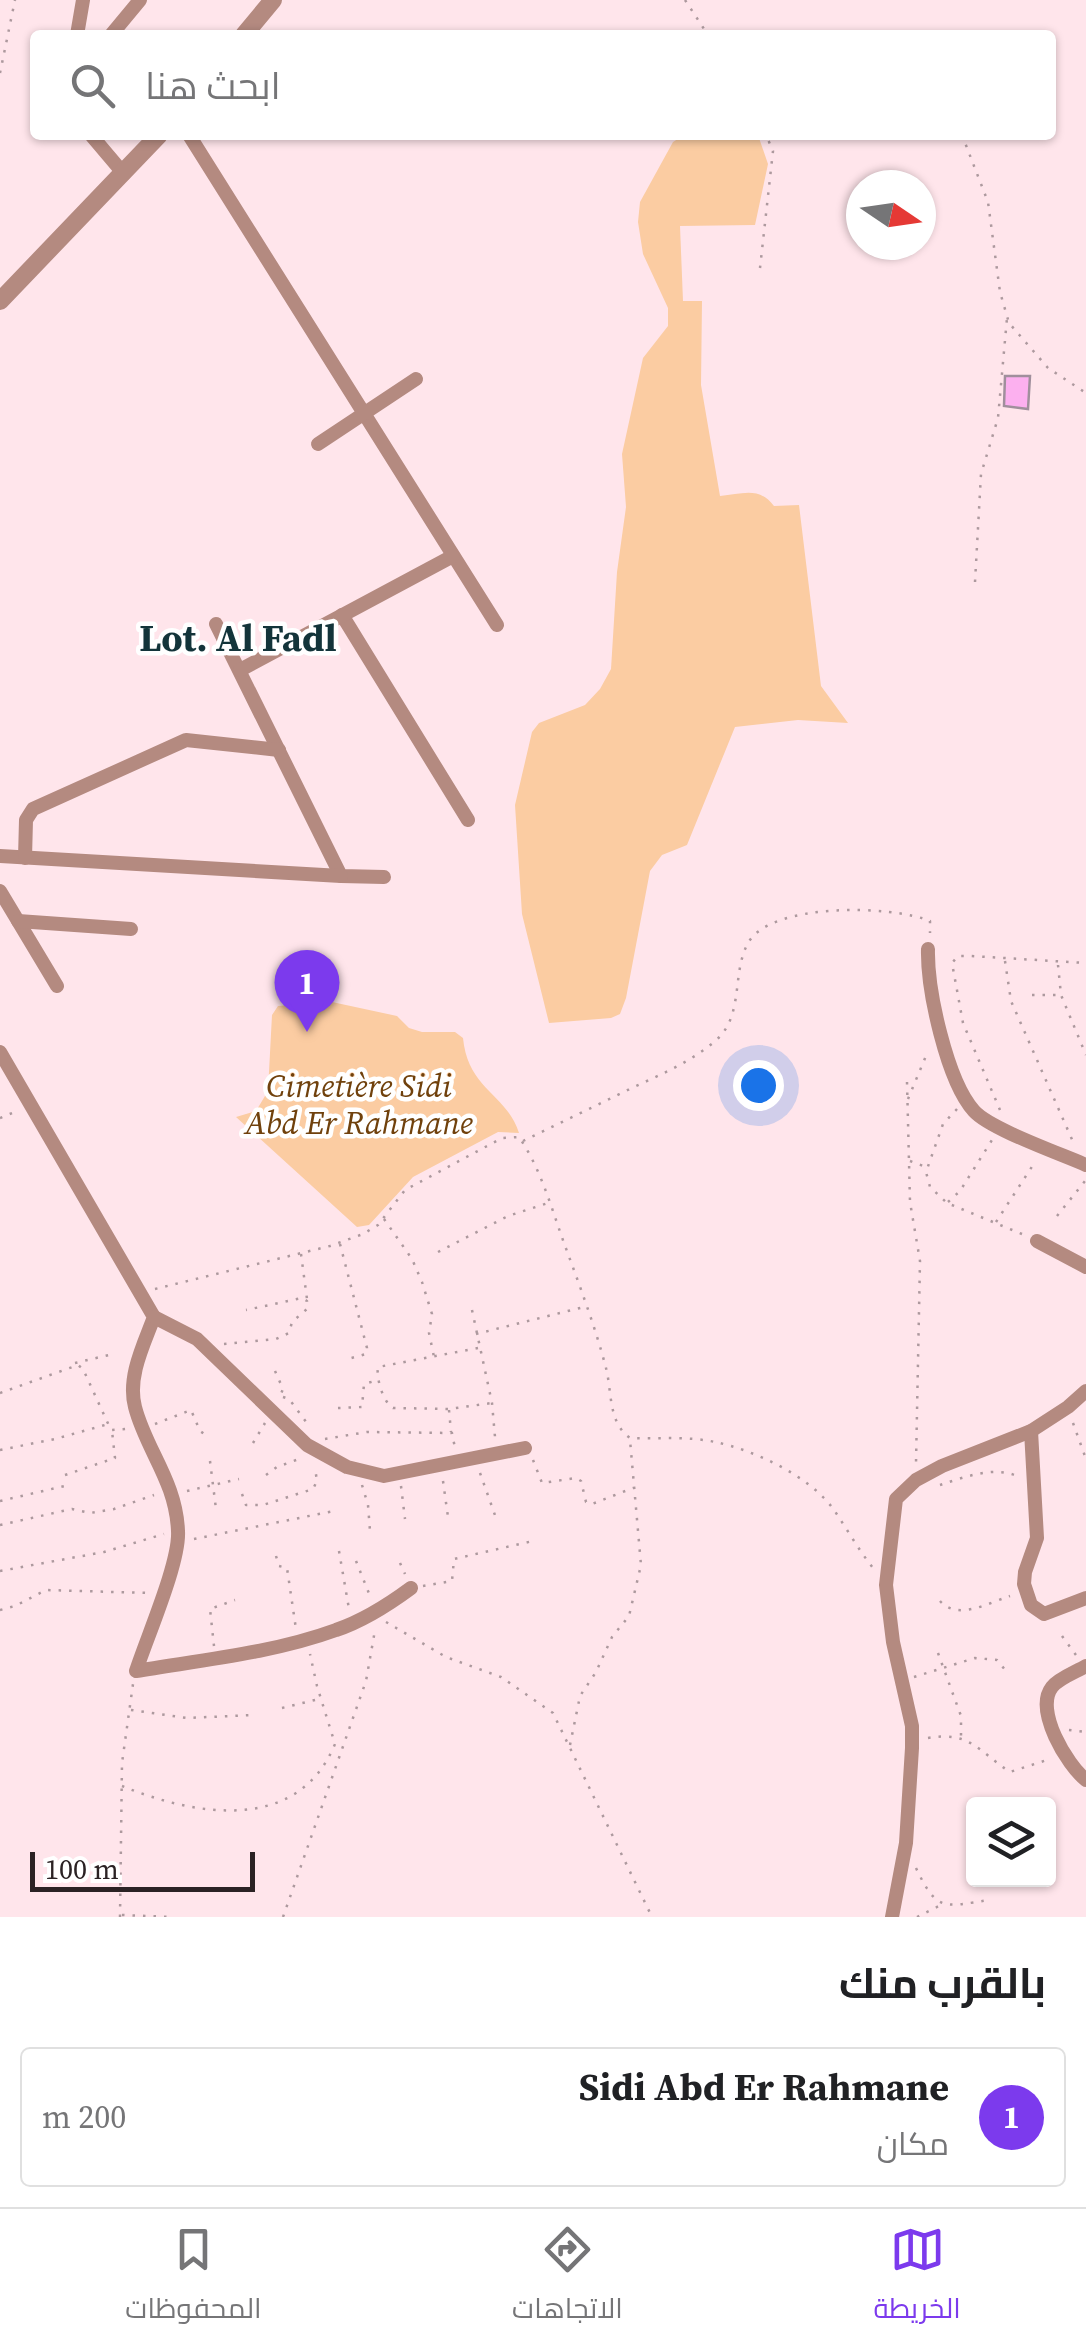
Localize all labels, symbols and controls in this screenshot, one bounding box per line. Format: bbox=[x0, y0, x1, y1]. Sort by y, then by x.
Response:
search box bbox=[30, 30, 1056, 140]
icon: search bbox=[65, 58, 120, 113]
text: ابحث هنا bbox=[145, 60, 281, 112]
north arrow bbox=[846, 170, 936, 260]
district label: Lot. Al Fadl bbox=[139, 612, 337, 664]
pin: 1 bbox=[274, 950, 340, 1032]
your location bbox=[733, 1060, 784, 1111]
park label: Cimetière Sidi Abd Er Rahmane bbox=[243, 1064, 473, 1145]
map controls bbox=[966, 1797, 1056, 1887]
button: layers bbox=[966, 1797, 1056, 1887]
scale bar bbox=[30, 1847, 255, 1892]
text: 100 m bbox=[45, 1850, 119, 1888]
text: بالقرب منك bbox=[839, 1954, 1046, 2012]
text: Sidi Abd Er Rahmane bbox=[579, 2061, 949, 2113]
text: 200 m bbox=[42, 2095, 126, 2139]
text: 1 bbox=[1003, 2095, 1020, 2139]
text: مكان bbox=[877, 2122, 949, 2166]
tab: المحفوظات bbox=[125, 2222, 262, 2334]
tab: الاتجاهات bbox=[512, 2222, 623, 2334]
tab: الخريطة bbox=[873, 2222, 961, 2334]

